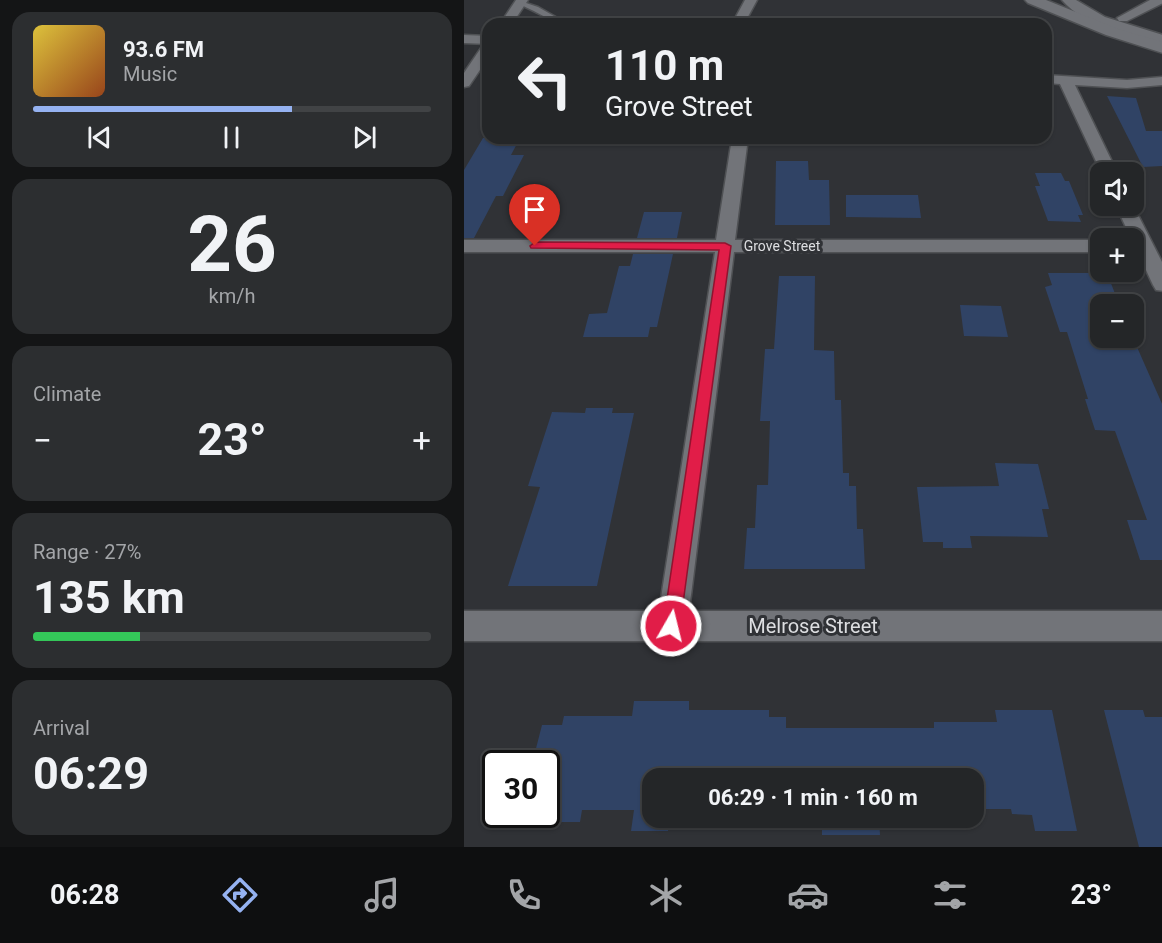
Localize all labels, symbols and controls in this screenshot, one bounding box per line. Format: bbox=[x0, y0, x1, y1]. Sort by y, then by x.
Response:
text: 93.6 FM bbox=[123, 37, 204, 62]
text: 110 m bbox=[605, 41, 724, 90]
icon: left bbox=[506, 42, 584, 120]
text: Music bbox=[123, 62, 177, 86]
text: Grove Street bbox=[605, 91, 753, 123]
icon: previous bbox=[83, 121, 116, 154]
icon: pause bbox=[215, 121, 248, 154]
icon: next bbox=[348, 121, 381, 154]
map controls bbox=[1090, 162, 1144, 348]
button: sound bbox=[1090, 162, 1144, 216]
pin bbox=[509, 184, 560, 246]
icon: arrive bbox=[518, 193, 551, 226]
text: 26 bbox=[187, 199, 277, 290]
button: + bbox=[1090, 228, 1144, 282]
street label: Grove Street bbox=[744, 238, 821, 254]
text: km/h bbox=[209, 284, 255, 308]
button: − bbox=[1090, 294, 1144, 348]
text: Climate bbox=[33, 382, 101, 406]
text: 23° bbox=[197, 413, 267, 466]
text: − bbox=[33, 421, 52, 460]
text: + bbox=[412, 421, 431, 460]
text: Range · 27% bbox=[33, 540, 141, 564]
text: 135 km bbox=[33, 571, 185, 624]
position arrow bbox=[639, 594, 703, 658]
street label: Melrose Street bbox=[748, 614, 878, 638]
text: Arrival bbox=[33, 716, 90, 740]
text: 06:29 bbox=[33, 747, 149, 800]
speed limit sign: 30 bbox=[482, 750, 560, 828]
text: 06:29 · 1 min · 160 m bbox=[708, 785, 918, 810]
icon: directions bbox=[219, 874, 261, 916]
icon: music bbox=[361, 874, 403, 916]
icon: phone bbox=[503, 874, 545, 916]
icon: climate bbox=[645, 874, 687, 916]
icon: car bbox=[787, 874, 829, 916]
icon: filters bbox=[929, 874, 971, 916]
text: 06:28 bbox=[50, 879, 120, 911]
text: 23° bbox=[1071, 879, 1112, 911]

